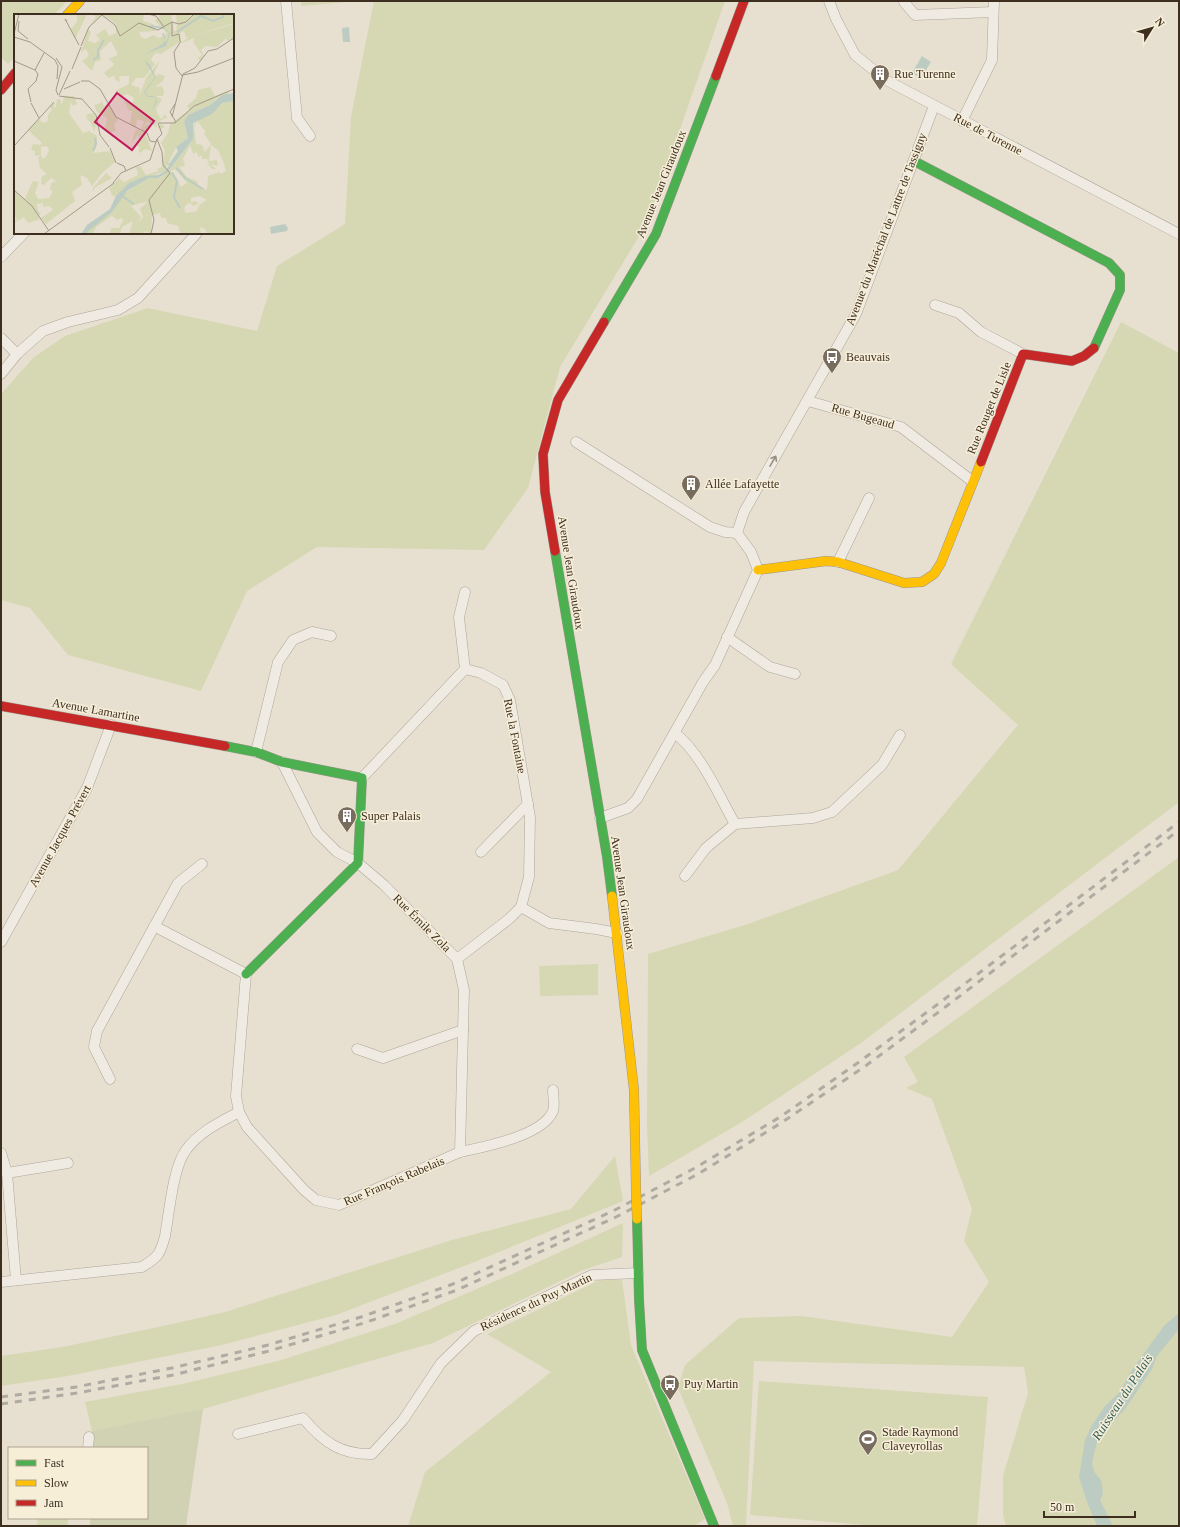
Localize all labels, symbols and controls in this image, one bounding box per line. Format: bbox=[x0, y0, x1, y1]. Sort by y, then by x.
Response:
north arrow bbox=[1132, 8, 1172, 48]
inset map bbox=[14, 14, 234, 234]
text: N bbox=[1153, 15, 1167, 29]
building icon: Rue Turenne bbox=[869, 63, 891, 91]
place label: Rue Turenne bbox=[894, 67, 956, 81]
street label: Rue de Turenne bbox=[951, 110, 1025, 158]
street label: Avenue Jean Giraudoux bbox=[633, 128, 689, 240]
street label: Avenue du Maréchal de Lattre de Tassigny bbox=[843, 131, 929, 327]
bus stop icon: Beauvais bbox=[821, 346, 843, 374]
place label: Beauvais bbox=[846, 350, 890, 364]
street label: Rue Rouget de Lisle bbox=[964, 360, 1014, 456]
street label: Rue Bugeaud bbox=[830, 400, 896, 432]
one-way arrow bbox=[770, 455, 778, 467]
building icon: Allée Lafayette bbox=[680, 473, 702, 501]
place label: Allée Lafayette bbox=[705, 477, 779, 491]
street label: Avenue Jean Giraudoux bbox=[555, 515, 587, 631]
street label: Avenue Lamartine bbox=[51, 695, 141, 725]
street label: Rue la Fontaine bbox=[501, 697, 529, 775]
street label: Avenue Jacques Prévert bbox=[26, 782, 94, 889]
building icon: Super Palais bbox=[336, 805, 358, 833]
place label: Super Palais bbox=[361, 809, 421, 823]
street label: Avenue Jean Giraudoux bbox=[608, 835, 638, 951]
street label: Rue Émile Zola bbox=[390, 891, 454, 955]
street label: Rue François Rabelais bbox=[342, 1153, 447, 1209]
street label: Résidence du Puy Martin bbox=[478, 1270, 594, 1334]
water label: Ruisseau du Palais bbox=[1088, 1351, 1155, 1444]
bus stop icon: Puy Martin bbox=[659, 1373, 681, 1401]
place label: Puy Martin bbox=[684, 1377, 738, 1391]
place label: Stade Raymond Claveyrollas bbox=[882, 1425, 958, 1453]
sports icon: Stade Raymond Claveyrollas bbox=[857, 1428, 879, 1456]
legend bbox=[8, 1447, 148, 1519]
text: Fast bbox=[44, 1456, 65, 1470]
text: Slow bbox=[44, 1476, 69, 1490]
scale bar bbox=[1044, 1493, 1135, 1519]
text: Jam bbox=[44, 1496, 64, 1510]
text: 50 m bbox=[1050, 1500, 1075, 1514]

